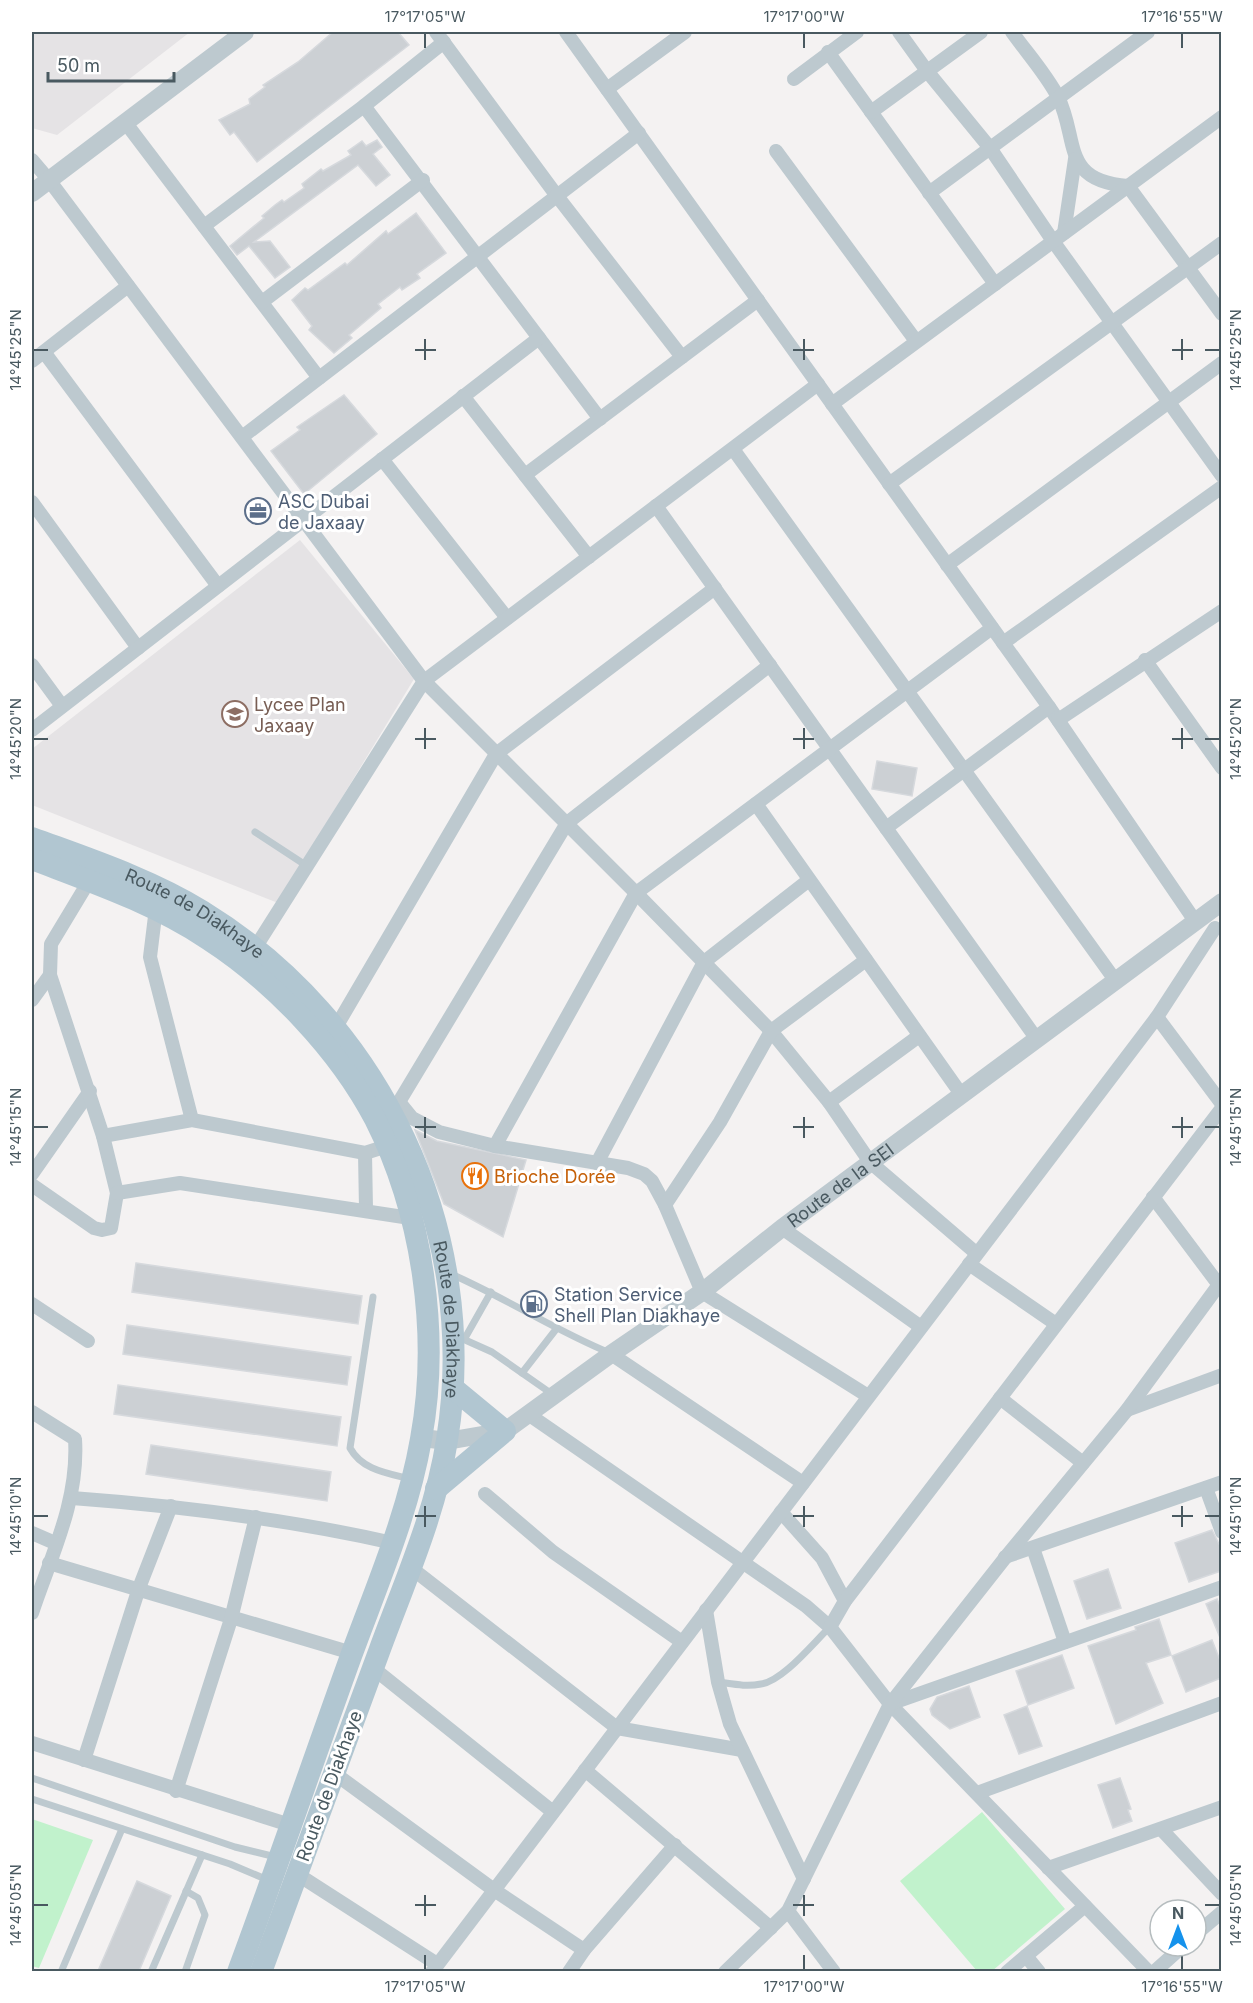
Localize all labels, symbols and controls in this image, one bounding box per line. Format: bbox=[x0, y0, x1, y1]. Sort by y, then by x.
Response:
text: 17°17'05"W bbox=[385, 7, 466, 26]
text: 17°17'00"W bbox=[763, 7, 845, 26]
text: 17°16'55"W bbox=[1141, 7, 1223, 26]
scale bar bbox=[48, 45, 174, 83]
text: 50 m bbox=[57, 55, 100, 76]
text: 14°45'25"N bbox=[6, 309, 25, 391]
text: 14°45'25"N bbox=[1226, 309, 1245, 391]
place label: ASC Dubai de Jaxaay bbox=[278, 491, 369, 533]
office icon: ASC Dubai de Jaxaay bbox=[243, 496, 273, 526]
place label: Lycee Plan Jaxaay bbox=[254, 694, 346, 736]
text: 14°45'20"N bbox=[6, 698, 25, 780]
text: 14°45'20"N bbox=[1226, 698, 1245, 780]
school or university icon: Lycee Plan Jaxaay bbox=[220, 699, 250, 729]
street label: Route de Diakhaye bbox=[122, 864, 269, 962]
text: 14°45'15"N bbox=[6, 1088, 25, 1166]
text: 14°45'15"N bbox=[1226, 1088, 1245, 1166]
street label: Route de la SEI bbox=[783, 1139, 898, 1231]
restaurant icon: Brioche Dorée bbox=[460, 1161, 490, 1191]
place label: Brioche Dorée bbox=[494, 1166, 616, 1187]
street label: Route de Diakhaye bbox=[430, 1239, 464, 1399]
place label: Station Service Shell Plan Diakhaye bbox=[554, 1284, 720, 1326]
fuel station icon: Station Service Shell Plan Diakhaye bbox=[519, 1289, 549, 1319]
text: 14°45'10"N bbox=[6, 1477, 25, 1555]
text: 14°45'10"N bbox=[1226, 1477, 1245, 1555]
street label: Route de Diakhaye bbox=[292, 1708, 366, 1864]
text: 14°45'05"N bbox=[6, 1864, 25, 1946]
text: 14°45'05"N bbox=[1226, 1864, 1245, 1946]
north arrow bbox=[1148, 1898, 1208, 1958]
text: N bbox=[1172, 1903, 1184, 1923]
text: 17°17'05"W bbox=[385, 1977, 466, 1996]
text: 17°17'00"W bbox=[763, 1977, 845, 1996]
text: 17°16'55"W bbox=[1141, 1977, 1223, 1996]

